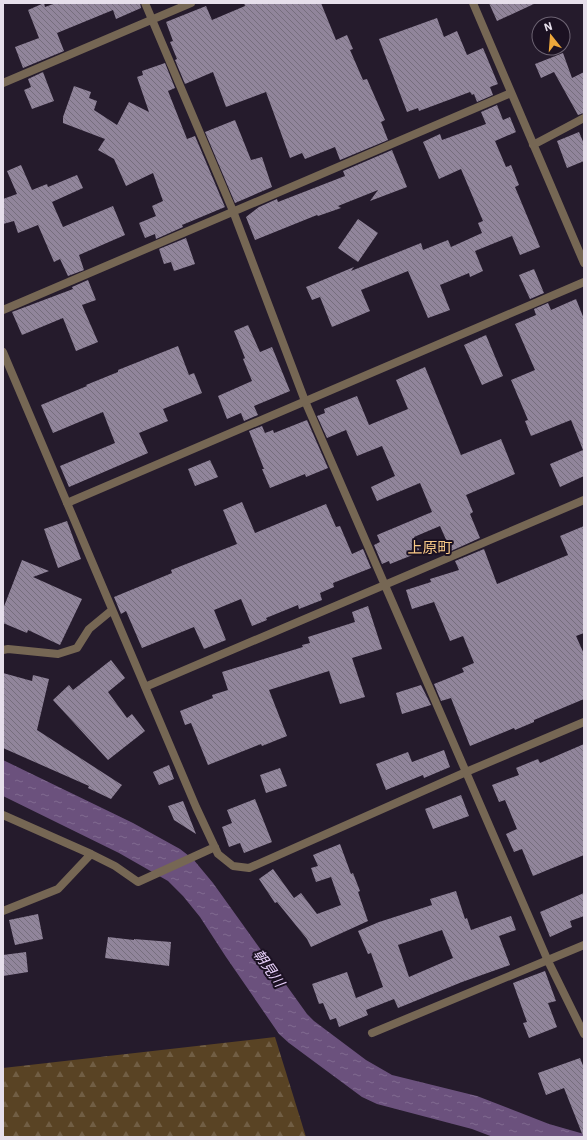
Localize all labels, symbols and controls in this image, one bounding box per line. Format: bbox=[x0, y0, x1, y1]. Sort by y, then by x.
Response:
north arrow bbox=[531, 16, 571, 56]
text: N bbox=[542, 19, 554, 34]
district label: 上原町 bbox=[407, 538, 453, 557]
water label: 朝見川 bbox=[250, 946, 290, 992]

